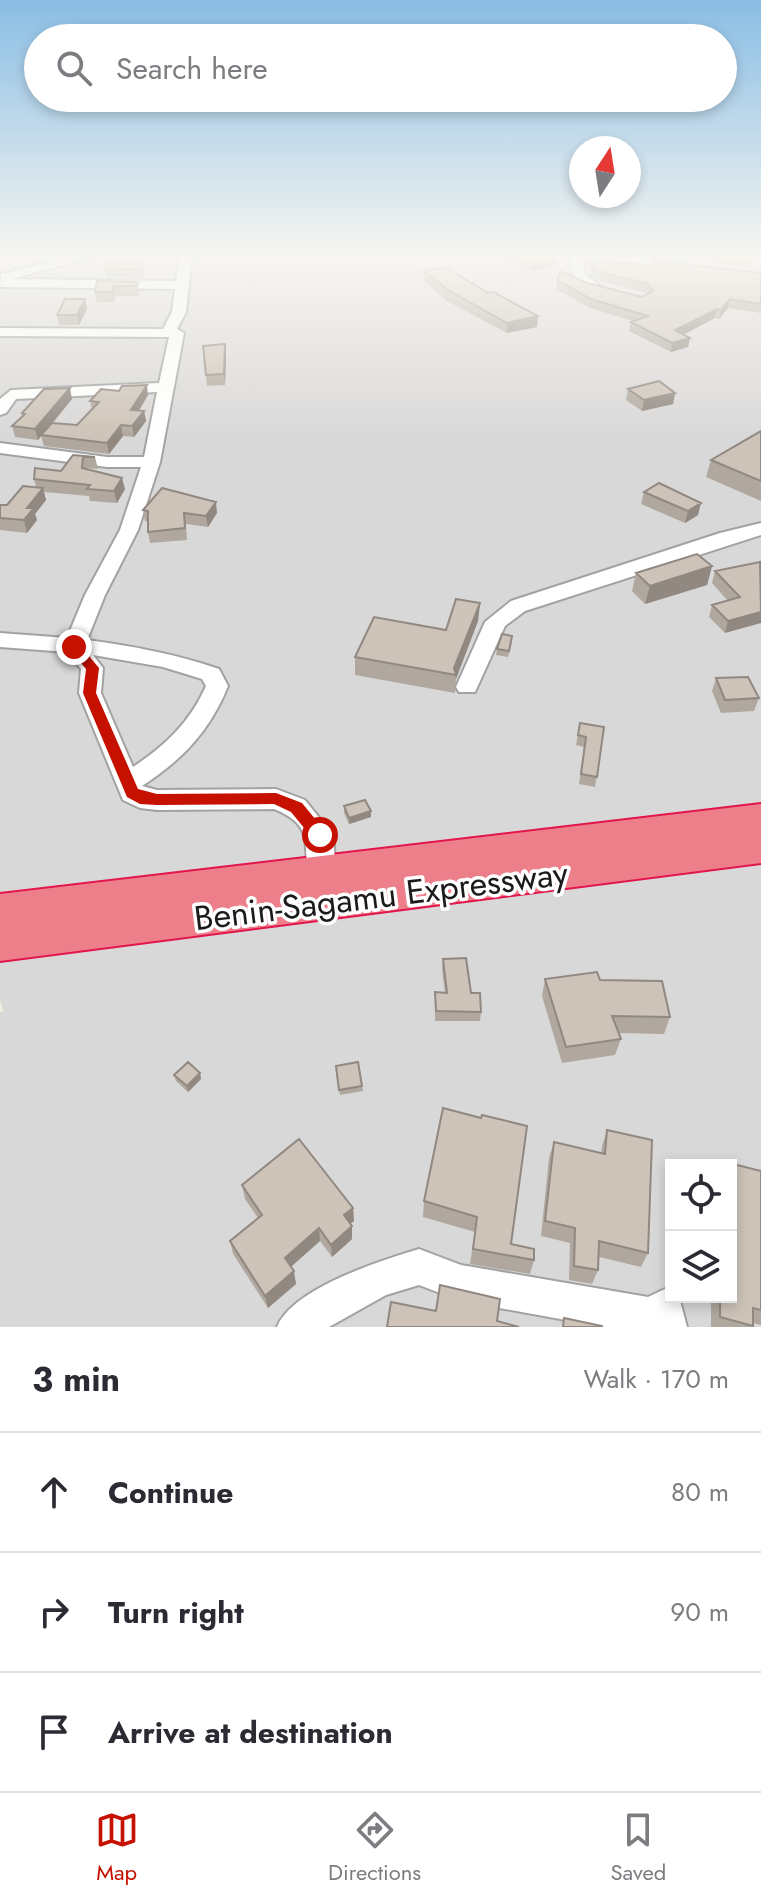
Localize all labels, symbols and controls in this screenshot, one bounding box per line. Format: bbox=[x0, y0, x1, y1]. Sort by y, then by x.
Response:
search box bbox=[24, 24, 737, 112]
icon: search bbox=[52, 46, 96, 90]
text: Search here bbox=[116, 47, 268, 90]
north arrow bbox=[569, 136, 641, 208]
route end bbox=[56, 629, 92, 665]
route start bbox=[302, 817, 338, 853]
street label: Benin-Sagamu Expressway bbox=[191, 849, 571, 943]
map controls bbox=[665, 1159, 737, 1303]
button: locate bbox=[665, 1159, 737, 1231]
button: layers bbox=[665, 1231, 737, 1303]
text: 3 min bbox=[32, 1355, 120, 1404]
text: Walk · 170 m bbox=[584, 1360, 729, 1398]
icon: ahead bbox=[32, 1470, 76, 1514]
text: Continue bbox=[108, 1471, 234, 1514]
text: 80 m bbox=[671, 1473, 729, 1511]
icon: right bbox=[32, 1590, 76, 1634]
text: Turn right bbox=[108, 1591, 244, 1634]
text: 90 m bbox=[670, 1593, 729, 1631]
icon: arrive bbox=[32, 1710, 76, 1754]
text: Arrive at destination bbox=[108, 1711, 393, 1754]
tab: Map bbox=[95, 1808, 139, 1888]
tab: Directions bbox=[328, 1808, 421, 1888]
tab: Saved bbox=[611, 1808, 666, 1888]

